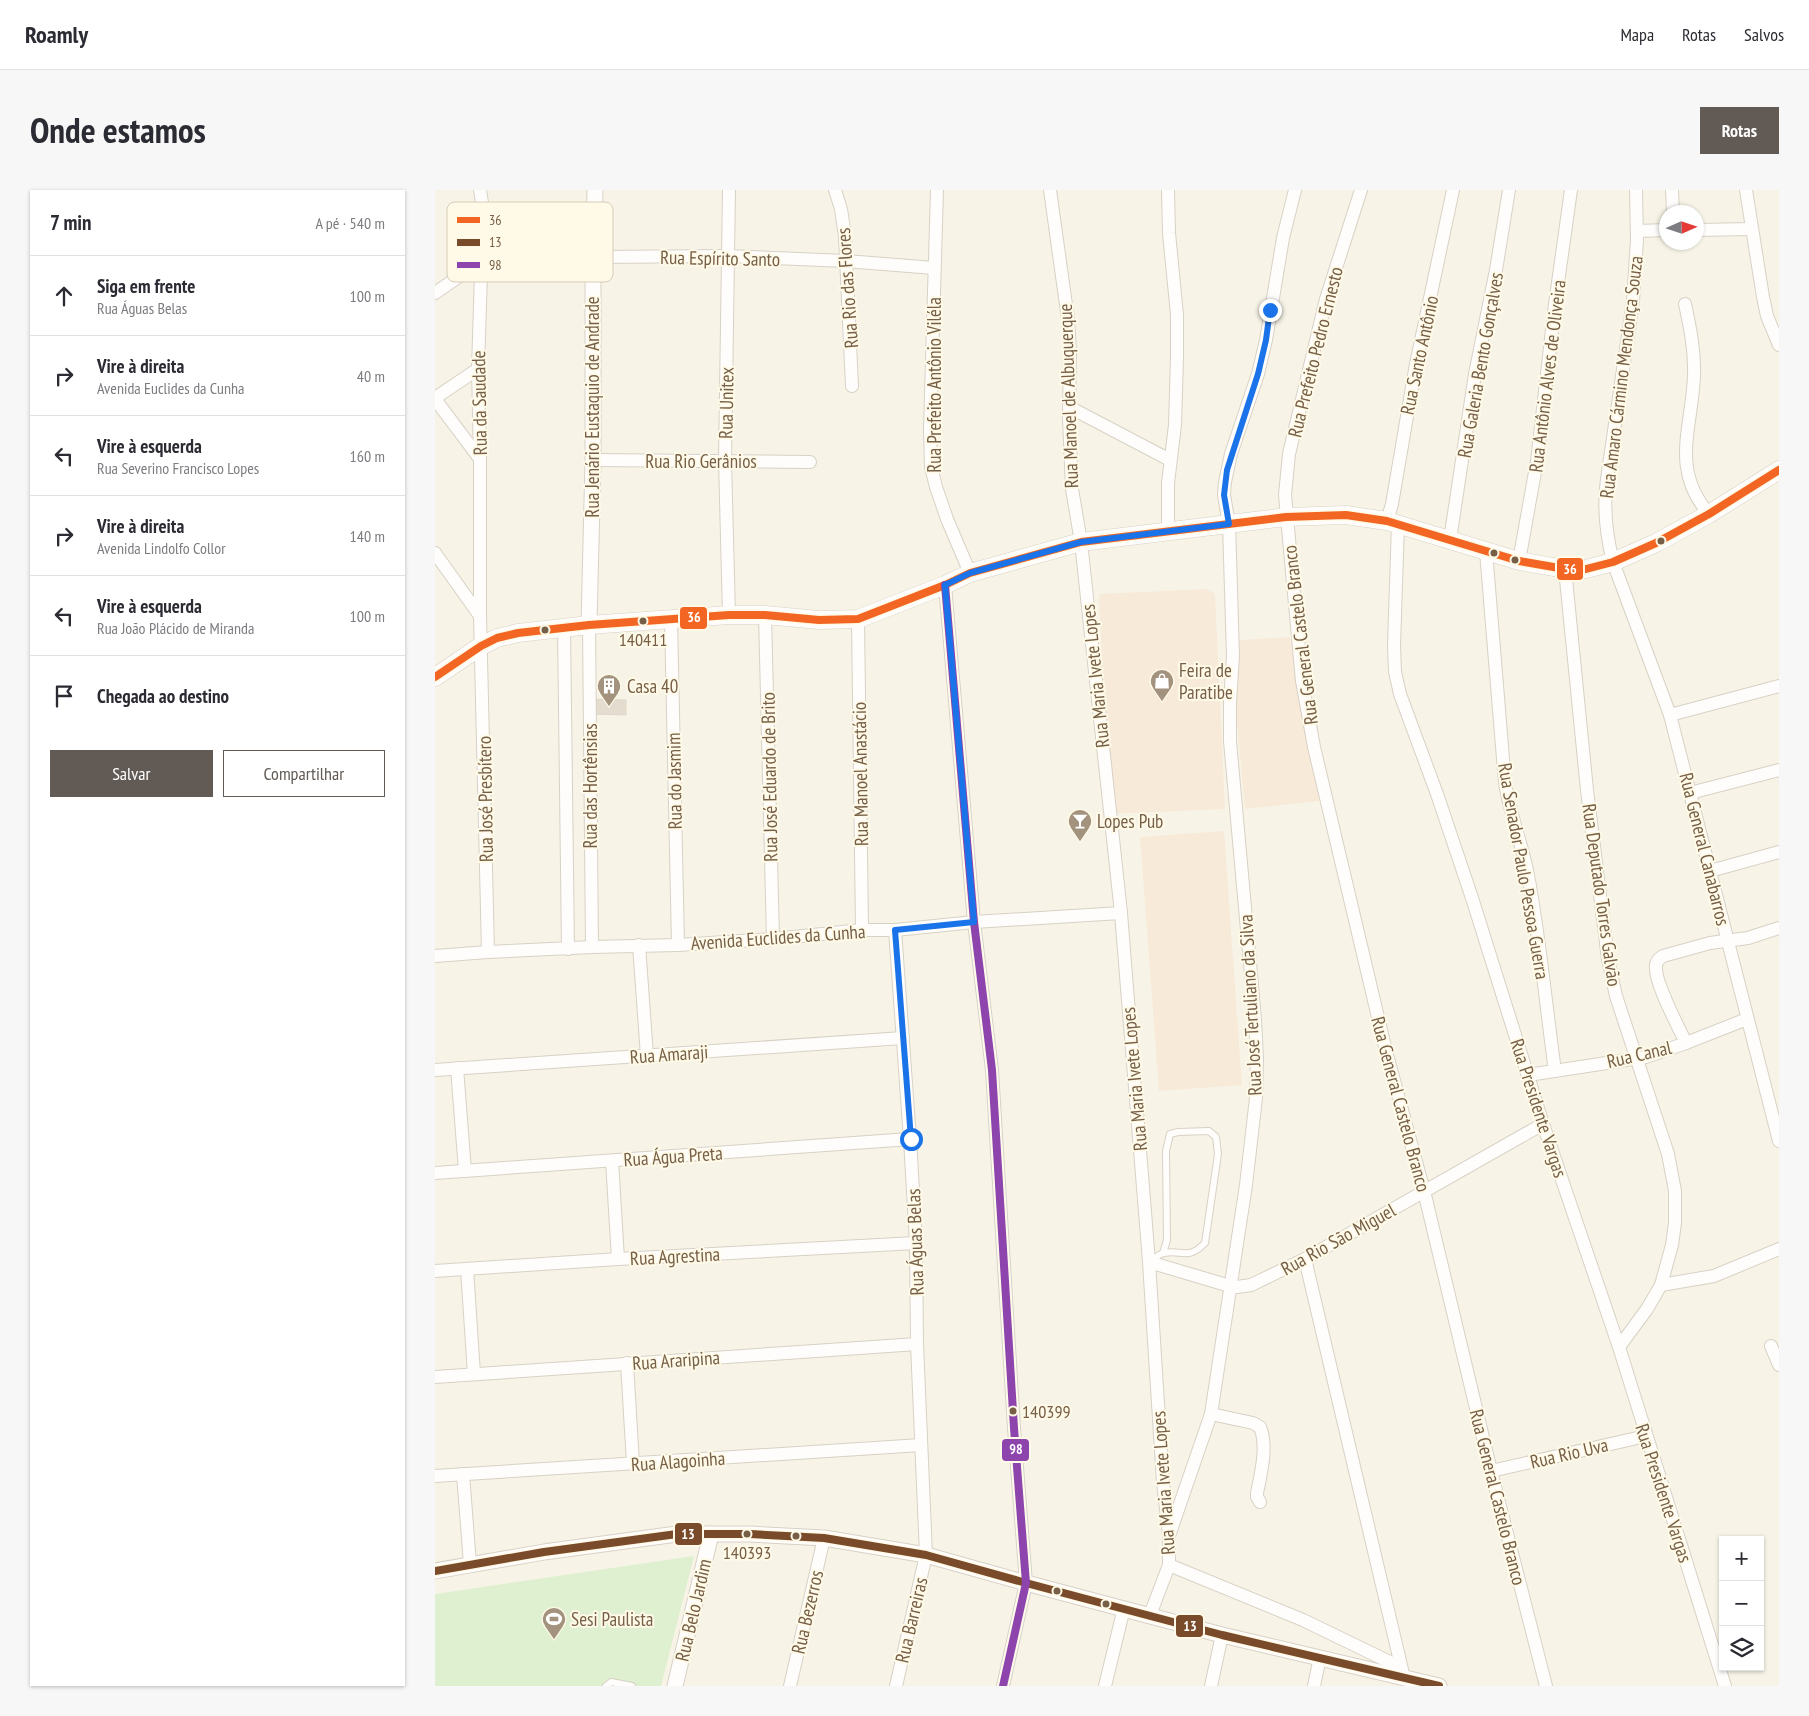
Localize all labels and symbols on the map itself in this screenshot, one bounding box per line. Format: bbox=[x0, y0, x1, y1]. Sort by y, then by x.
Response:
legend bbox=[447, 202, 613, 282]
north arrow bbox=[1659, 205, 1704, 250]
text: 36 bbox=[489, 211, 502, 229]
street label: Rua Rio das Flores bbox=[831, 227, 863, 349]
text: 13 bbox=[489, 233, 502, 251]
street label: Rua Espírito Santo bbox=[660, 245, 780, 271]
street label: Rua Amaro Cármino Mendonça Souza bbox=[1594, 254, 1648, 500]
text: 98 bbox=[489, 256, 502, 274]
street label: Rua Prefeito Pedro Ernesto bbox=[1282, 264, 1348, 440]
street label: Rua Galeria Bento Gonçalves bbox=[1452, 270, 1508, 460]
street label: Rua Antônio Alves de Oliveira bbox=[1523, 278, 1571, 474]
street label: Rua Santo Antônio bbox=[1395, 293, 1443, 417]
street label: Rua Jenário Eustaquio de Andrade bbox=[580, 296, 604, 518]
street label: Rua Prefeito Antônio Viléla bbox=[922, 297, 946, 473]
route end bbox=[1259, 299, 1282, 322]
street label: Rua Manoel de Albuquerque bbox=[1053, 303, 1083, 489]
street label: Rua da Saudade bbox=[466, 350, 492, 456]
street label: Rua Unitex bbox=[713, 367, 739, 439]
street label: Rua Rio Gerânios bbox=[645, 449, 757, 473]
unlabelled marker bbox=[1656, 536, 1666, 546]
street label: Rua General Castelo Branco bbox=[1277, 544, 1323, 726]
unlabelled marker bbox=[1489, 548, 1499, 558]
unlabelled marker bbox=[1510, 555, 1520, 565]
line badge: 36 bbox=[1556, 557, 1584, 581]
text: 36 bbox=[1563, 560, 1577, 578]
street label: Rua Maria Ivete Lopes bbox=[1076, 603, 1114, 749]
line badge: 36 bbox=[679, 606, 708, 630]
text: 36 bbox=[687, 608, 701, 626]
marker: 140411 bbox=[638, 616, 648, 626]
unlabelled marker bbox=[540, 625, 550, 635]
place label: 140411 bbox=[619, 628, 667, 651]
place label: Feira de Paratibe bbox=[1179, 658, 1233, 704]
shop icon: Feira de Paratibe bbox=[1149, 668, 1175, 702]
building icon: Casa 40 bbox=[596, 673, 622, 707]
place label: Casa 40 bbox=[627, 674, 678, 698]
street label: Rua José Eduardo de Brito bbox=[756, 692, 782, 862]
street label: Rua Manoel Anastácio bbox=[847, 702, 873, 846]
street label: Rua das Hortênsias bbox=[578, 723, 602, 849]
street label: Rua do Jasmim bbox=[661, 732, 687, 830]
street label: Rua José Presbítero bbox=[472, 736, 498, 862]
street label: Rua Senador Paulo Pessoa Guerra bbox=[1493, 761, 1555, 981]
street label: Rua General Canabarros bbox=[1674, 770, 1736, 928]
street label: Rua Deputado Torres Galvão bbox=[1577, 802, 1627, 988]
bar icon: Lopes Pub bbox=[1067, 808, 1093, 842]
place label: Lopes Pub bbox=[1097, 809, 1163, 833]
street label: Rua José Tertuliano da Silva bbox=[1233, 914, 1267, 1096]
street label: Avenida Euclides da Cunha bbox=[690, 919, 866, 955]
street label: Rua Maria Ivete Lopes bbox=[1116, 1006, 1152, 1152]
street label: Rua General Castelo Branco bbox=[1366, 1014, 1436, 1194]
street label: Rua Canal bbox=[1604, 1035, 1674, 1073]
street label: Rua Presidente Vargas bbox=[1505, 1036, 1573, 1180]
street label: Rua Amaraji bbox=[629, 1039, 709, 1069]
route start bbox=[900, 1128, 923, 1151]
street label: Rua Água Preta bbox=[623, 1141, 723, 1171]
street label: Rua Águas Belas bbox=[901, 1188, 929, 1296]
street label: Rua Rio São Miguel bbox=[1276, 1197, 1400, 1280]
street label: Rua Agrestina bbox=[629, 1242, 721, 1270]
street label: Rua Araripina bbox=[631, 1345, 721, 1375]
place label: 140399 bbox=[1022, 1400, 1071, 1423]
marker: 140399 bbox=[1008, 1406, 1018, 1416]
street label: Rua General Castelo Branco bbox=[1465, 1407, 1531, 1587]
street label: Rua Maria Ivete Lopes bbox=[1146, 1410, 1180, 1556]
street label: Rua Presidente Vargas bbox=[1630, 1421, 1698, 1565]
street label: Rua Rio Uva bbox=[1528, 1432, 1610, 1474]
line badge: 98 bbox=[1001, 1438, 1030, 1462]
text: 98 bbox=[1009, 1440, 1023, 1458]
street label: Rua Alagoinha bbox=[630, 1446, 726, 1476]
line badge: 13 bbox=[674, 1522, 703, 1546]
text: 13 bbox=[681, 1525, 695, 1543]
marker: 140393 bbox=[742, 1529, 752, 1539]
unlabelled marker bbox=[791, 1531, 801, 1541]
place label: 140393 bbox=[723, 1541, 771, 1564]
street label: Rua Belo Jardim bbox=[670, 1556, 716, 1664]
street label: Rua Bezerros bbox=[786, 1568, 828, 1656]
street label: Rua Barreiras bbox=[890, 1575, 932, 1665]
unlabelled marker bbox=[1052, 1586, 1062, 1596]
unlabelled marker bbox=[1101, 1599, 1111, 1609]
sports icon: Sesi Paulista bbox=[541, 1606, 567, 1640]
place label: Sesi Paulista bbox=[571, 1607, 653, 1631]
line badge: 13 bbox=[1175, 1614, 1204, 1638]
text: 13 bbox=[1183, 1617, 1197, 1635]

